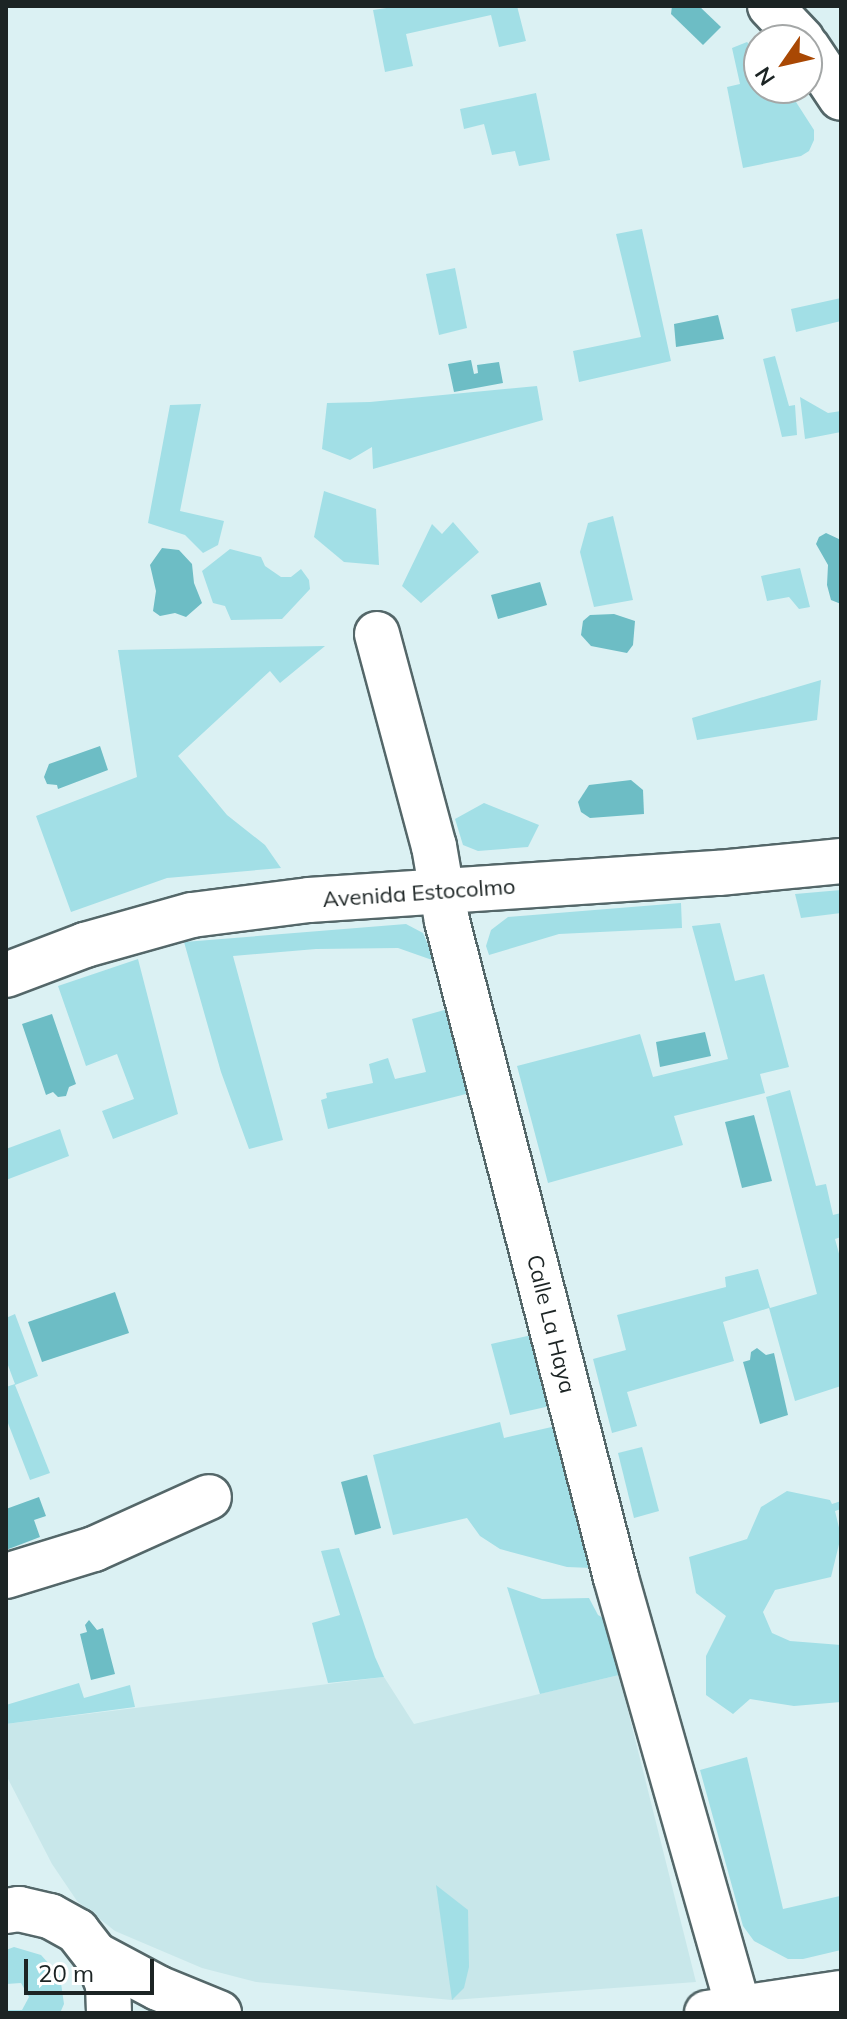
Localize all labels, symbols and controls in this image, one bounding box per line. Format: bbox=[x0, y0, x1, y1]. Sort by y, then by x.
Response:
north arrow bbox=[743, 24, 823, 104]
text: N bbox=[749, 62, 781, 91]
street label: Avenida Estocolmo bbox=[322, 873, 516, 913]
street label: Calle La Haya bbox=[521, 1252, 581, 1396]
scale bar bbox=[28, 1943, 158, 1993]
text: 20 m bbox=[38, 1958, 94, 1988]

